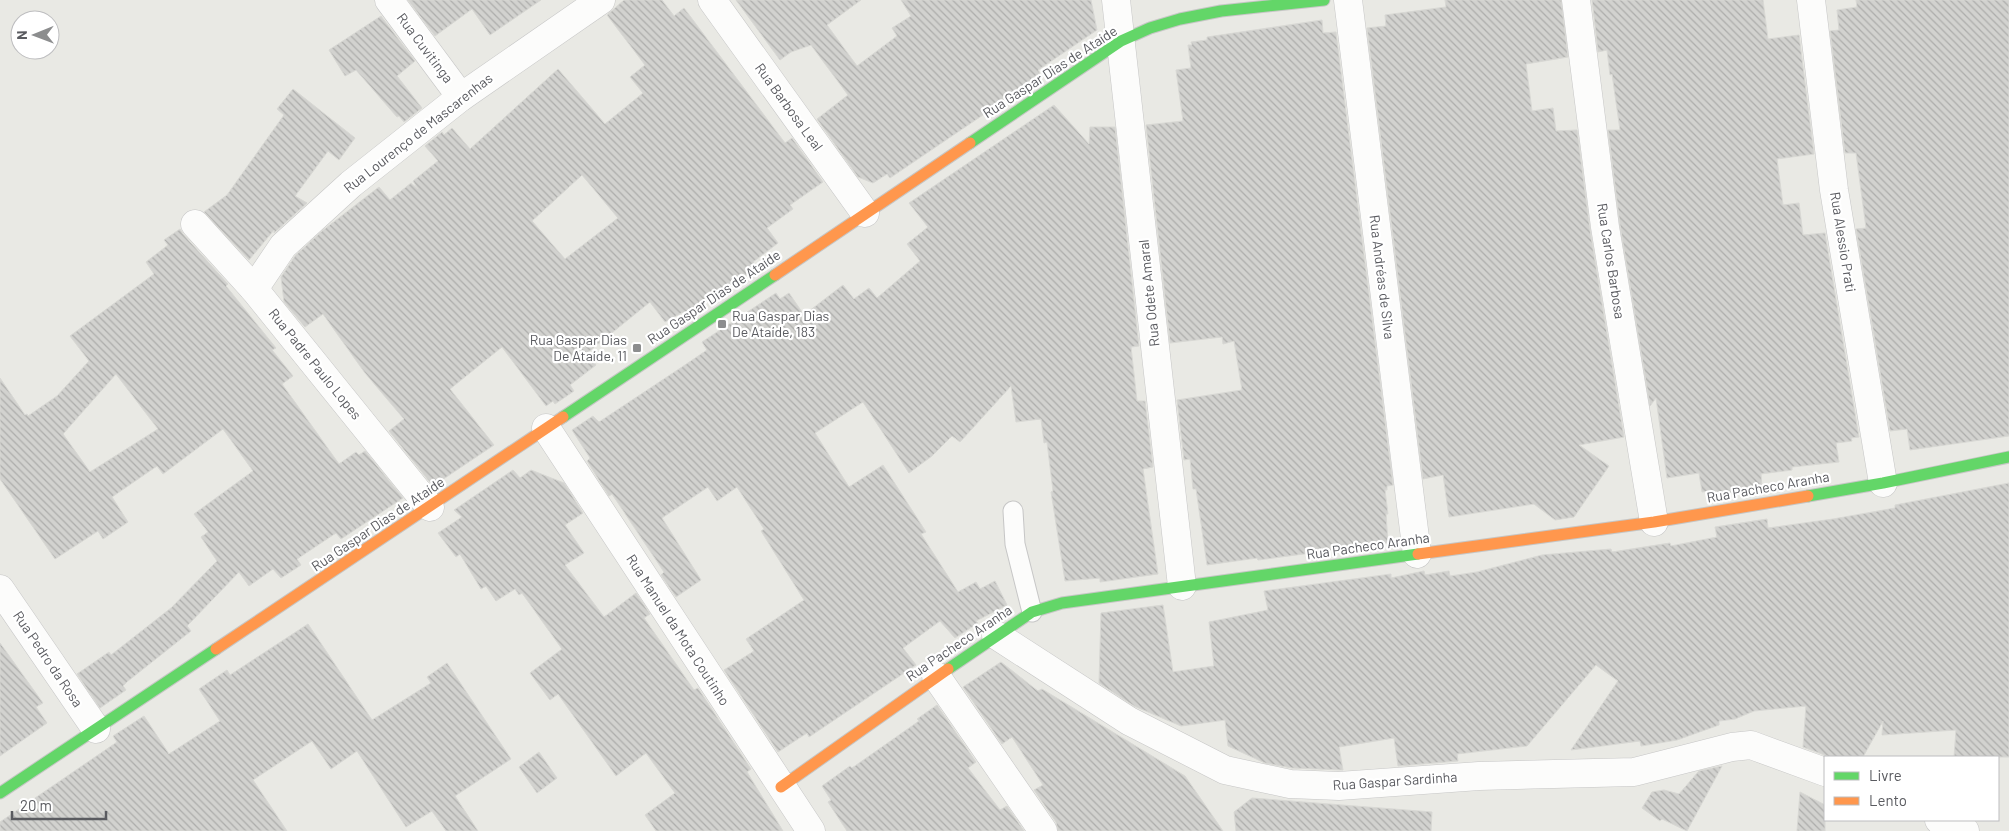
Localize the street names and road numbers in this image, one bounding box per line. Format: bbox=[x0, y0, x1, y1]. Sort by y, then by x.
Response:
street label: Rua Cuvitinga bbox=[394, 9, 457, 86]
street label: Rua Gaspar Dias de Ataíde bbox=[979, 22, 1120, 121]
street label: Rua Barbosa Leal bbox=[752, 59, 827, 154]
street label: Rua Lourenço de Mascarenhas bbox=[340, 69, 496, 196]
street label: Rua Alessio Prati bbox=[1827, 190, 1860, 293]
street label: Rua Carlos Barbosa bbox=[1594, 202, 1629, 320]
street label: Rua Andréas de Silva bbox=[1366, 214, 1399, 340]
street label: Rua Odete Amaral bbox=[1134, 239, 1163, 347]
street label: Rua Gaspar Dias de Ataíde bbox=[644, 246, 783, 347]
street label: Rua Padre Paulo Lopes bbox=[265, 305, 366, 423]
street label: Rua Pacheco Aranha bbox=[1705, 467, 1831, 506]
street label: Rua Gaspar Dias de Ataíde bbox=[308, 473, 447, 574]
street label: Rua Pacheco Aranha bbox=[1305, 528, 1431, 563]
street label: Rua Manuel da Mota Coutinho bbox=[623, 551, 734, 709]
street label: Rua Pacheco Aranha bbox=[902, 601, 1015, 684]
street label: Rua Pedro da Rosa bbox=[10, 607, 87, 710]
street label: Rua Gaspar Sardinha bbox=[1332, 768, 1458, 793]

